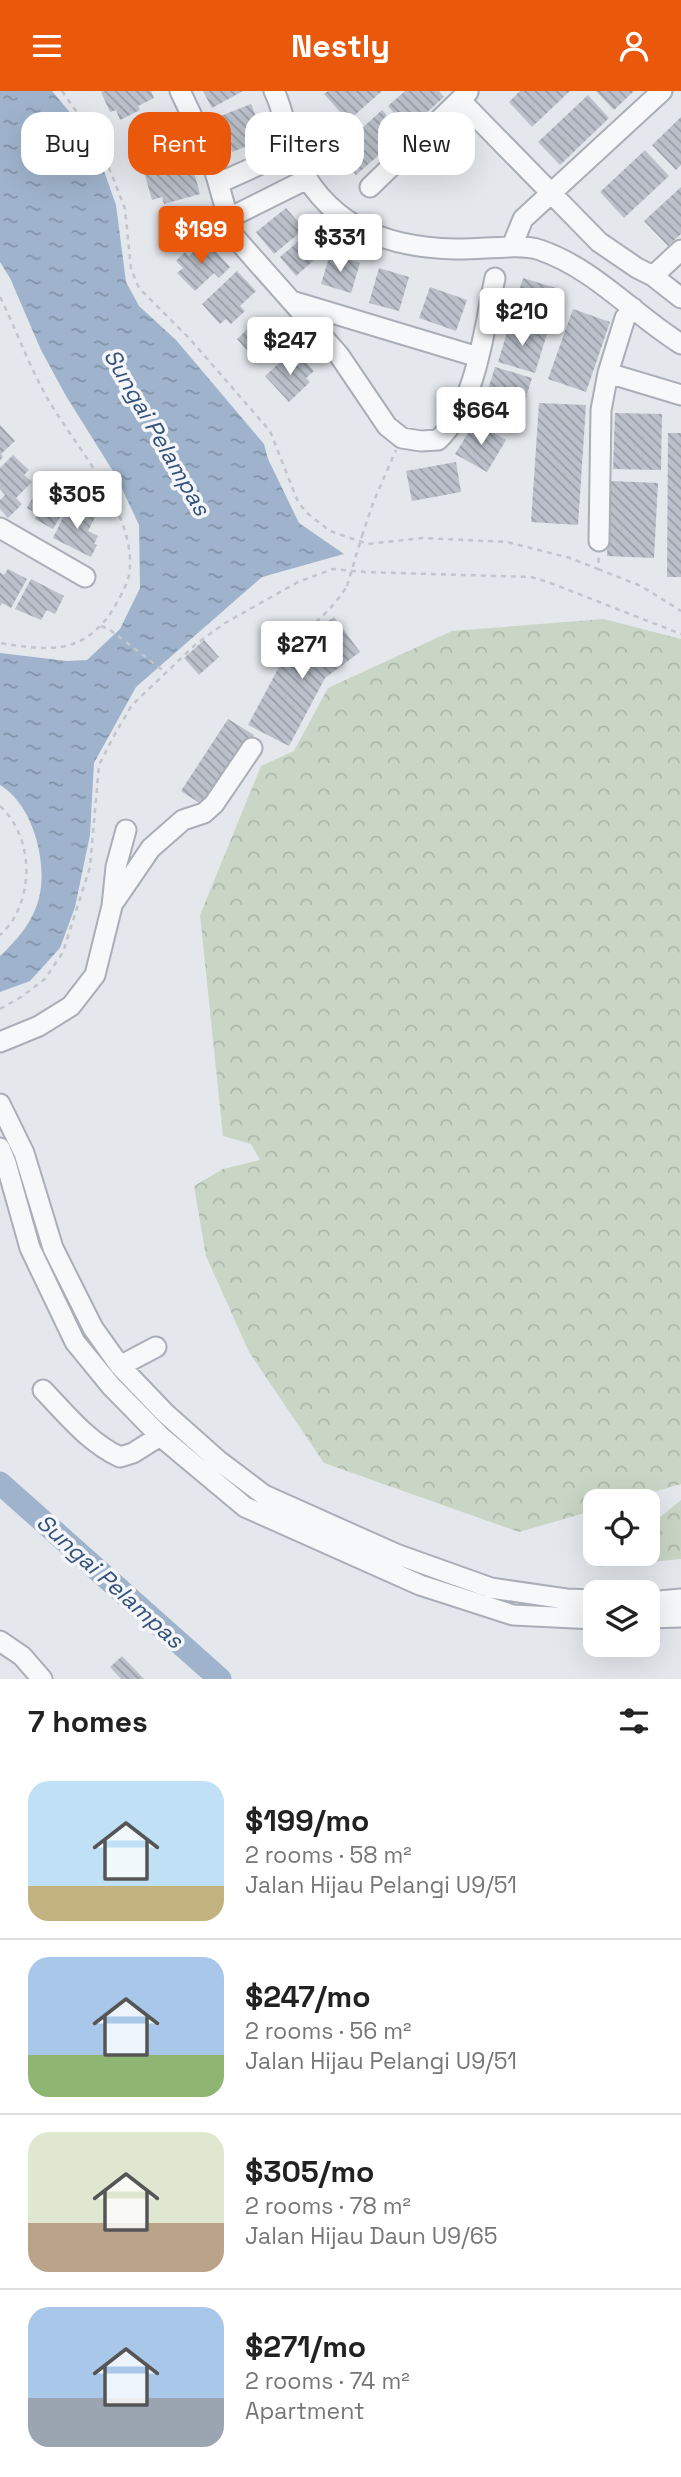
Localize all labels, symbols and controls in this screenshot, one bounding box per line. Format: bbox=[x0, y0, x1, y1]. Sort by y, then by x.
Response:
text: Nestly bbox=[291, 26, 390, 66]
icon: menu bbox=[28, 27, 66, 65]
icon: person bbox=[615, 27, 653, 65]
chip: Buy bbox=[21, 112, 114, 175]
chip: Rent bbox=[128, 112, 231, 175]
chip: Filters bbox=[245, 112, 364, 175]
chip: New bbox=[378, 112, 475, 175]
pin: $199 bbox=[160, 207, 242, 266]
text: $199 bbox=[175, 214, 227, 244]
pin: $331 bbox=[299, 215, 381, 274]
text: $331 bbox=[314, 222, 366, 252]
pin: $210 bbox=[481, 289, 563, 348]
text: $210 bbox=[496, 296, 548, 326]
pin: $247 bbox=[249, 317, 331, 377]
text: $247 bbox=[263, 325, 317, 355]
water label: Sungai Pelampas bbox=[97, 343, 217, 521]
pin: $664 bbox=[440, 387, 522, 447]
text: $664 bbox=[453, 395, 510, 425]
pin: $305 bbox=[36, 471, 118, 531]
text: $305 bbox=[49, 479, 105, 509]
pin: $271 bbox=[261, 621, 343, 681]
text: $271 bbox=[277, 629, 327, 659]
map controls bbox=[583, 1489, 660, 1657]
button: locate bbox=[583, 1489, 660, 1566]
water label: Sungai Pelampas bbox=[30, 1507, 190, 1655]
button: layers bbox=[583, 1580, 660, 1657]
text: 7 homes bbox=[28, 1702, 148, 1741]
icon: filters bbox=[615, 1702, 653, 1740]
text: $199/mo bbox=[245, 1801, 369, 1840]
icon: home bbox=[84, 1809, 168, 1893]
text: 2 rooms · 58 m² bbox=[245, 1840, 412, 1870]
text: Jalan Hijau Pelangi U9/51 bbox=[245, 1870, 517, 1900]
text: $247/mo bbox=[245, 1977, 371, 2016]
icon: home bbox=[84, 1985, 168, 2069]
text: 2 rooms · 56 m² bbox=[245, 2016, 411, 2046]
text: Jalan Hijau Pelangi U9/51 bbox=[245, 2046, 517, 2076]
text: $305/mo bbox=[245, 2152, 374, 2191]
icon: home bbox=[84, 2160, 168, 2244]
text: 2 rooms · 78 m² bbox=[245, 2191, 411, 2221]
text: Jalan Hijau Daun U9/65 bbox=[245, 2221, 498, 2251]
text: $271/mo bbox=[245, 2327, 366, 2366]
icon: home bbox=[84, 2335, 168, 2419]
text: 2 rooms · 74 m² bbox=[245, 2366, 410, 2396]
text: Apartment bbox=[245, 2396, 365, 2426]

